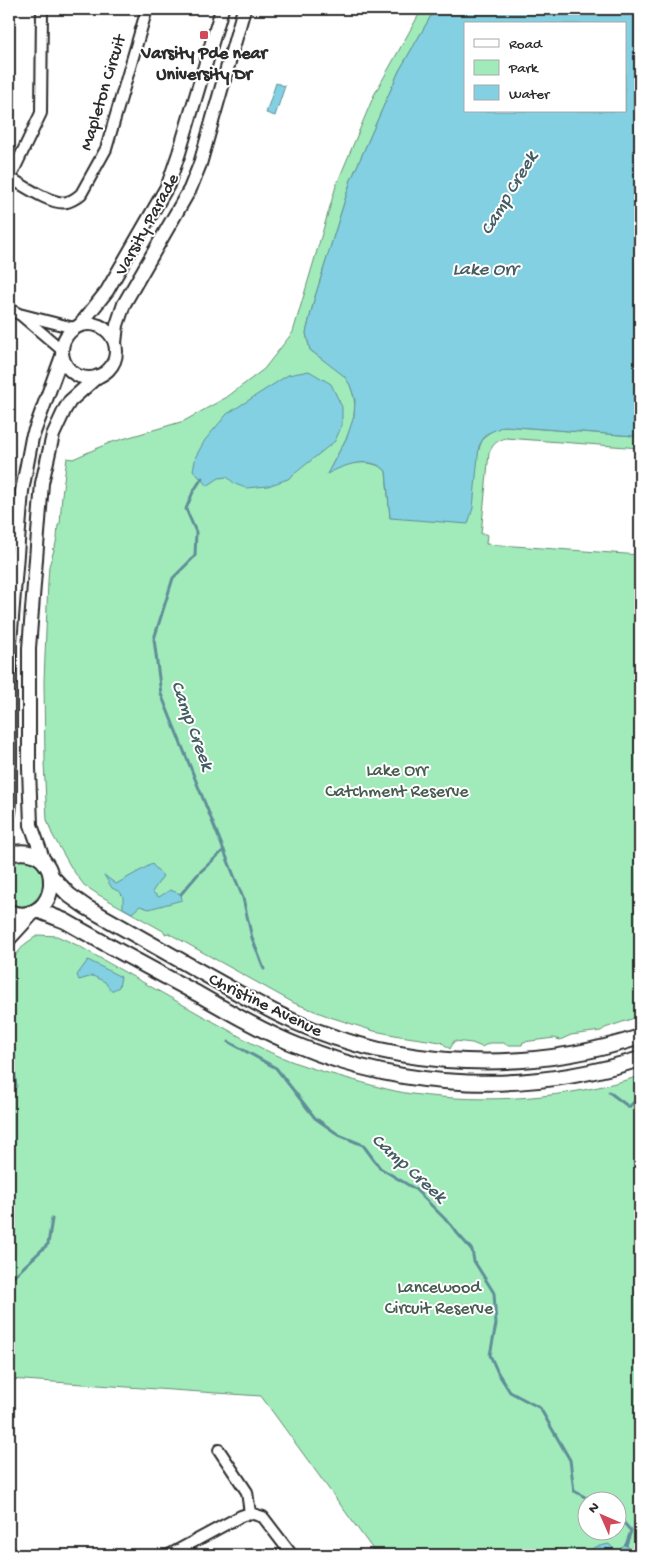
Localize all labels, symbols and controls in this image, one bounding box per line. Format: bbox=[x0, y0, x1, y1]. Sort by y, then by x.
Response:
legend bbox=[464, 22, 626, 112]
marker: Varsity Pde near University Dr bbox=[198, 29, 210, 41]
street label: Mapleton Circuit bbox=[76, 31, 132, 153]
text: Road bbox=[509, 36, 543, 54]
place label: Varsity Pde near University Dr bbox=[140, 44, 269, 86]
text: Park bbox=[508, 60, 539, 78]
text: Water bbox=[509, 86, 551, 104]
water label: Camp Creek bbox=[476, 147, 545, 240]
street label: Varsity Parade bbox=[111, 170, 185, 281]
water label: Lake Orr bbox=[452, 259, 522, 282]
water label: Camp Creek bbox=[164, 678, 218, 775]
park label: Lake Orr Catchment Reserve bbox=[325, 761, 469, 803]
street label: Christine Avenue bbox=[205, 969, 326, 1043]
water label: Camp Creek bbox=[366, 1129, 451, 1210]
park label: Lancewood Circuit Reserve bbox=[385, 1278, 494, 1320]
north arrow bbox=[576, 1492, 626, 1542]
text: N bbox=[585, 1499, 604, 1518]

